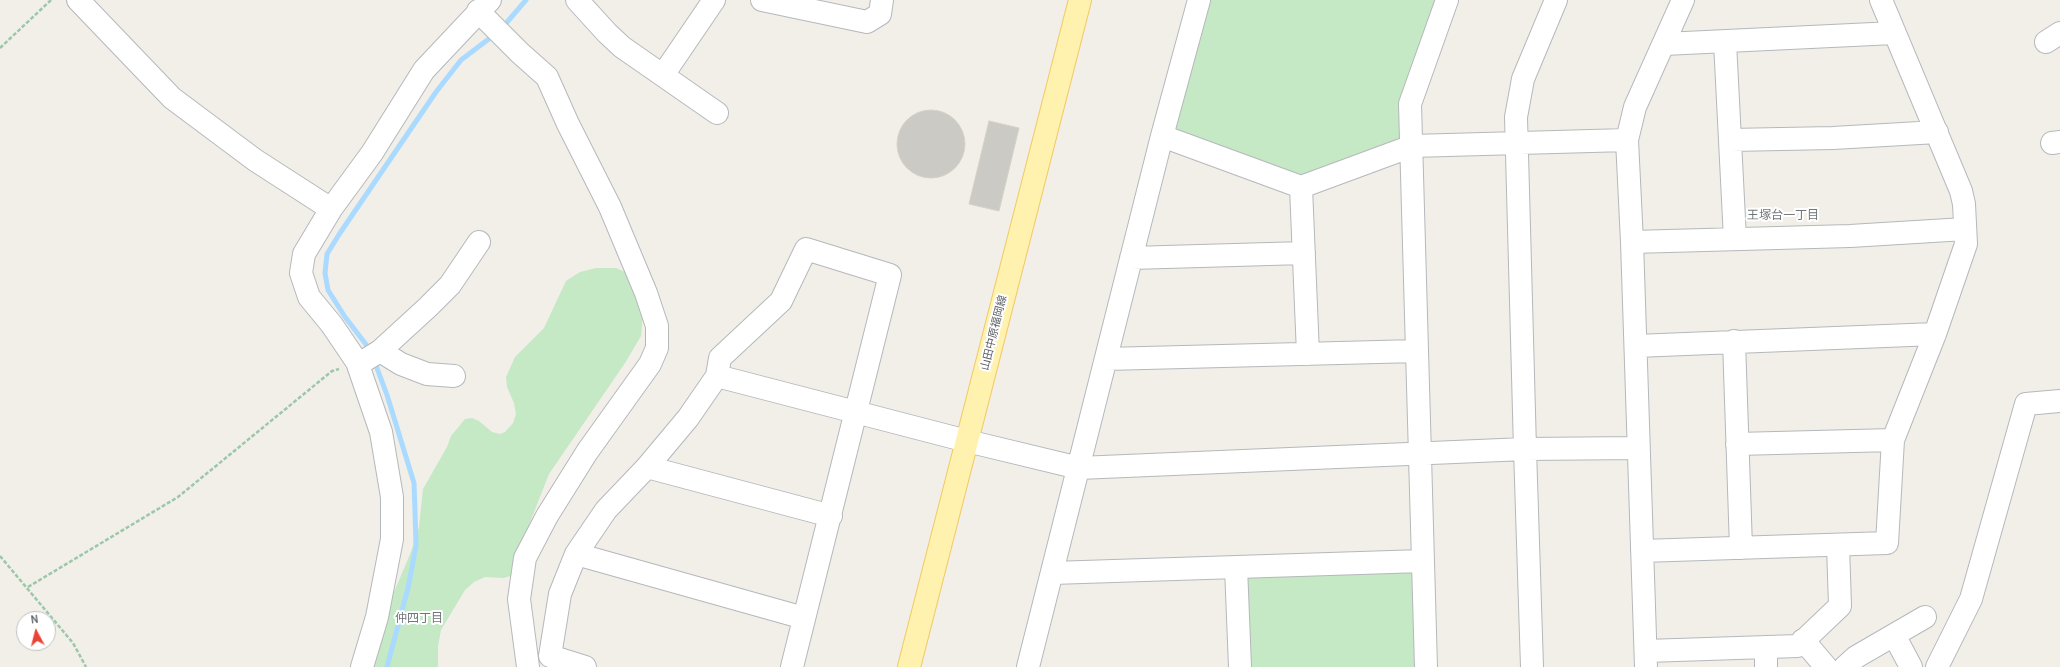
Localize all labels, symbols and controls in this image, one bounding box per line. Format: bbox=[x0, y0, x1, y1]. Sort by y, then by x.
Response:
district label: 王塚台一丁目 bbox=[1747, 209, 1819, 223]
street label: 山田中原福岡線 bbox=[978, 294, 1010, 372]
north arrow bbox=[16, 611, 56, 651]
district label: 仲四丁目 bbox=[395, 612, 443, 626]
text: N bbox=[30, 613, 39, 627]

